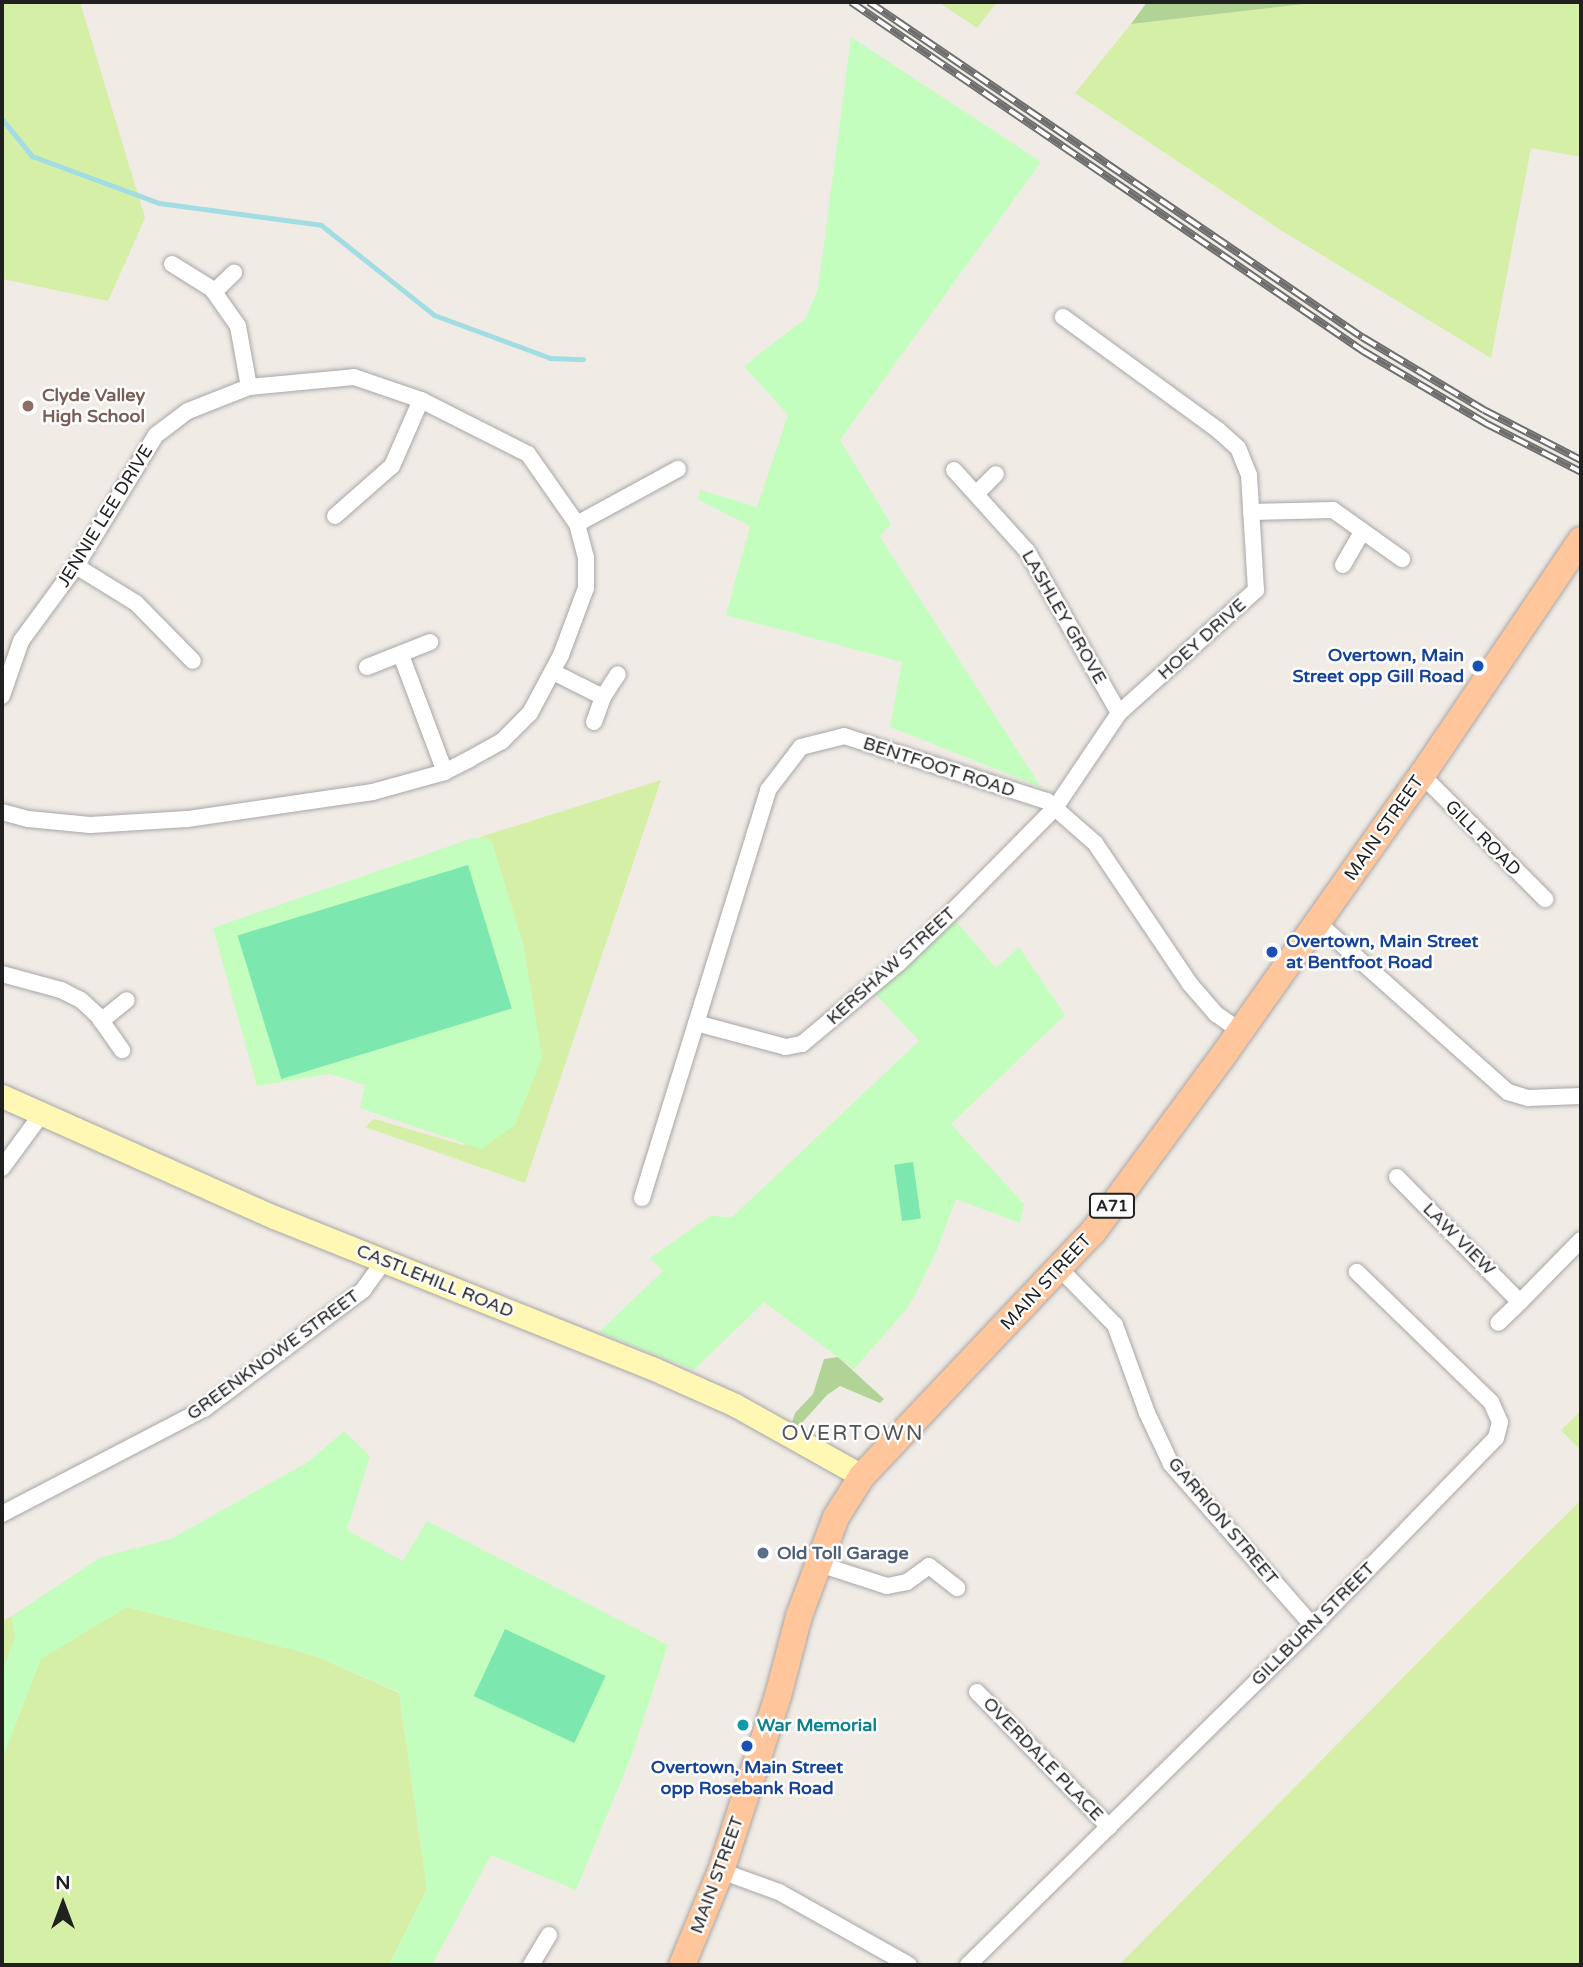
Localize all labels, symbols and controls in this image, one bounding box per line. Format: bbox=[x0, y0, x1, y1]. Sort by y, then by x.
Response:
place label: Clyde Valley High School bbox=[42, 385, 145, 428]
marker: Clyde Valley High School bbox=[20, 398, 36, 414]
street label: JENNIE LEE DRIVE bbox=[53, 441, 157, 591]
street label: LASHLEY GROVE bbox=[1017, 546, 1111, 688]
street label: HOEY DRIVE bbox=[1153, 594, 1251, 684]
place label: Overtown, Main Street opp Gill Road bbox=[1293, 645, 1464, 688]
marker: Overtown, Main Street opp Gill Road bbox=[1470, 658, 1486, 674]
street label: BENTFOOT ROAD bbox=[860, 732, 1018, 802]
street label: MAIN STREET bbox=[1340, 771, 1428, 885]
street label: GILL ROAD bbox=[1441, 796, 1525, 880]
street label: KERSHAW STREET bbox=[822, 903, 960, 1029]
place label: Overtown, Main Street at Bentfoot Road bbox=[1286, 931, 1478, 974]
marker: Overtown, Main Street at Bentfoot Road bbox=[1264, 944, 1280, 960]
road number: A71 bbox=[1088, 1194, 1136, 1218]
street label: LAW VIEW bbox=[1418, 1198, 1500, 1280]
street label: MAIN STREET bbox=[996, 1230, 1096, 1334]
street label: CASTLEHILL ROAD bbox=[353, 1240, 517, 1322]
street label: GREENKNOWE STREET bbox=[183, 1285, 363, 1425]
district label: OVERTOWN bbox=[782, 1421, 924, 1447]
street label: GARRION STREET bbox=[1163, 1453, 1283, 1589]
place label: Old Toll Garage bbox=[777, 1542, 909, 1564]
marker: Old Toll Garage bbox=[755, 1545, 771, 1561]
street label: GILLBURN STREET bbox=[1247, 1558, 1379, 1690]
street label: OVERDALE PLACE bbox=[978, 1693, 1108, 1825]
place label: War Memorial bbox=[757, 1714, 877, 1736]
marker: War Memorial bbox=[735, 1717, 751, 1733]
marker: Overtown, Main Street opp Rosebank Road bbox=[739, 1738, 755, 1754]
place label: Overtown, Main Street opp Rosebank Road bbox=[651, 1757, 843, 1800]
street label: MAIN STREET bbox=[686, 1813, 748, 1937]
north arrow bbox=[28, 1869, 98, 1939]
text: N bbox=[55, 1872, 71, 1894]

